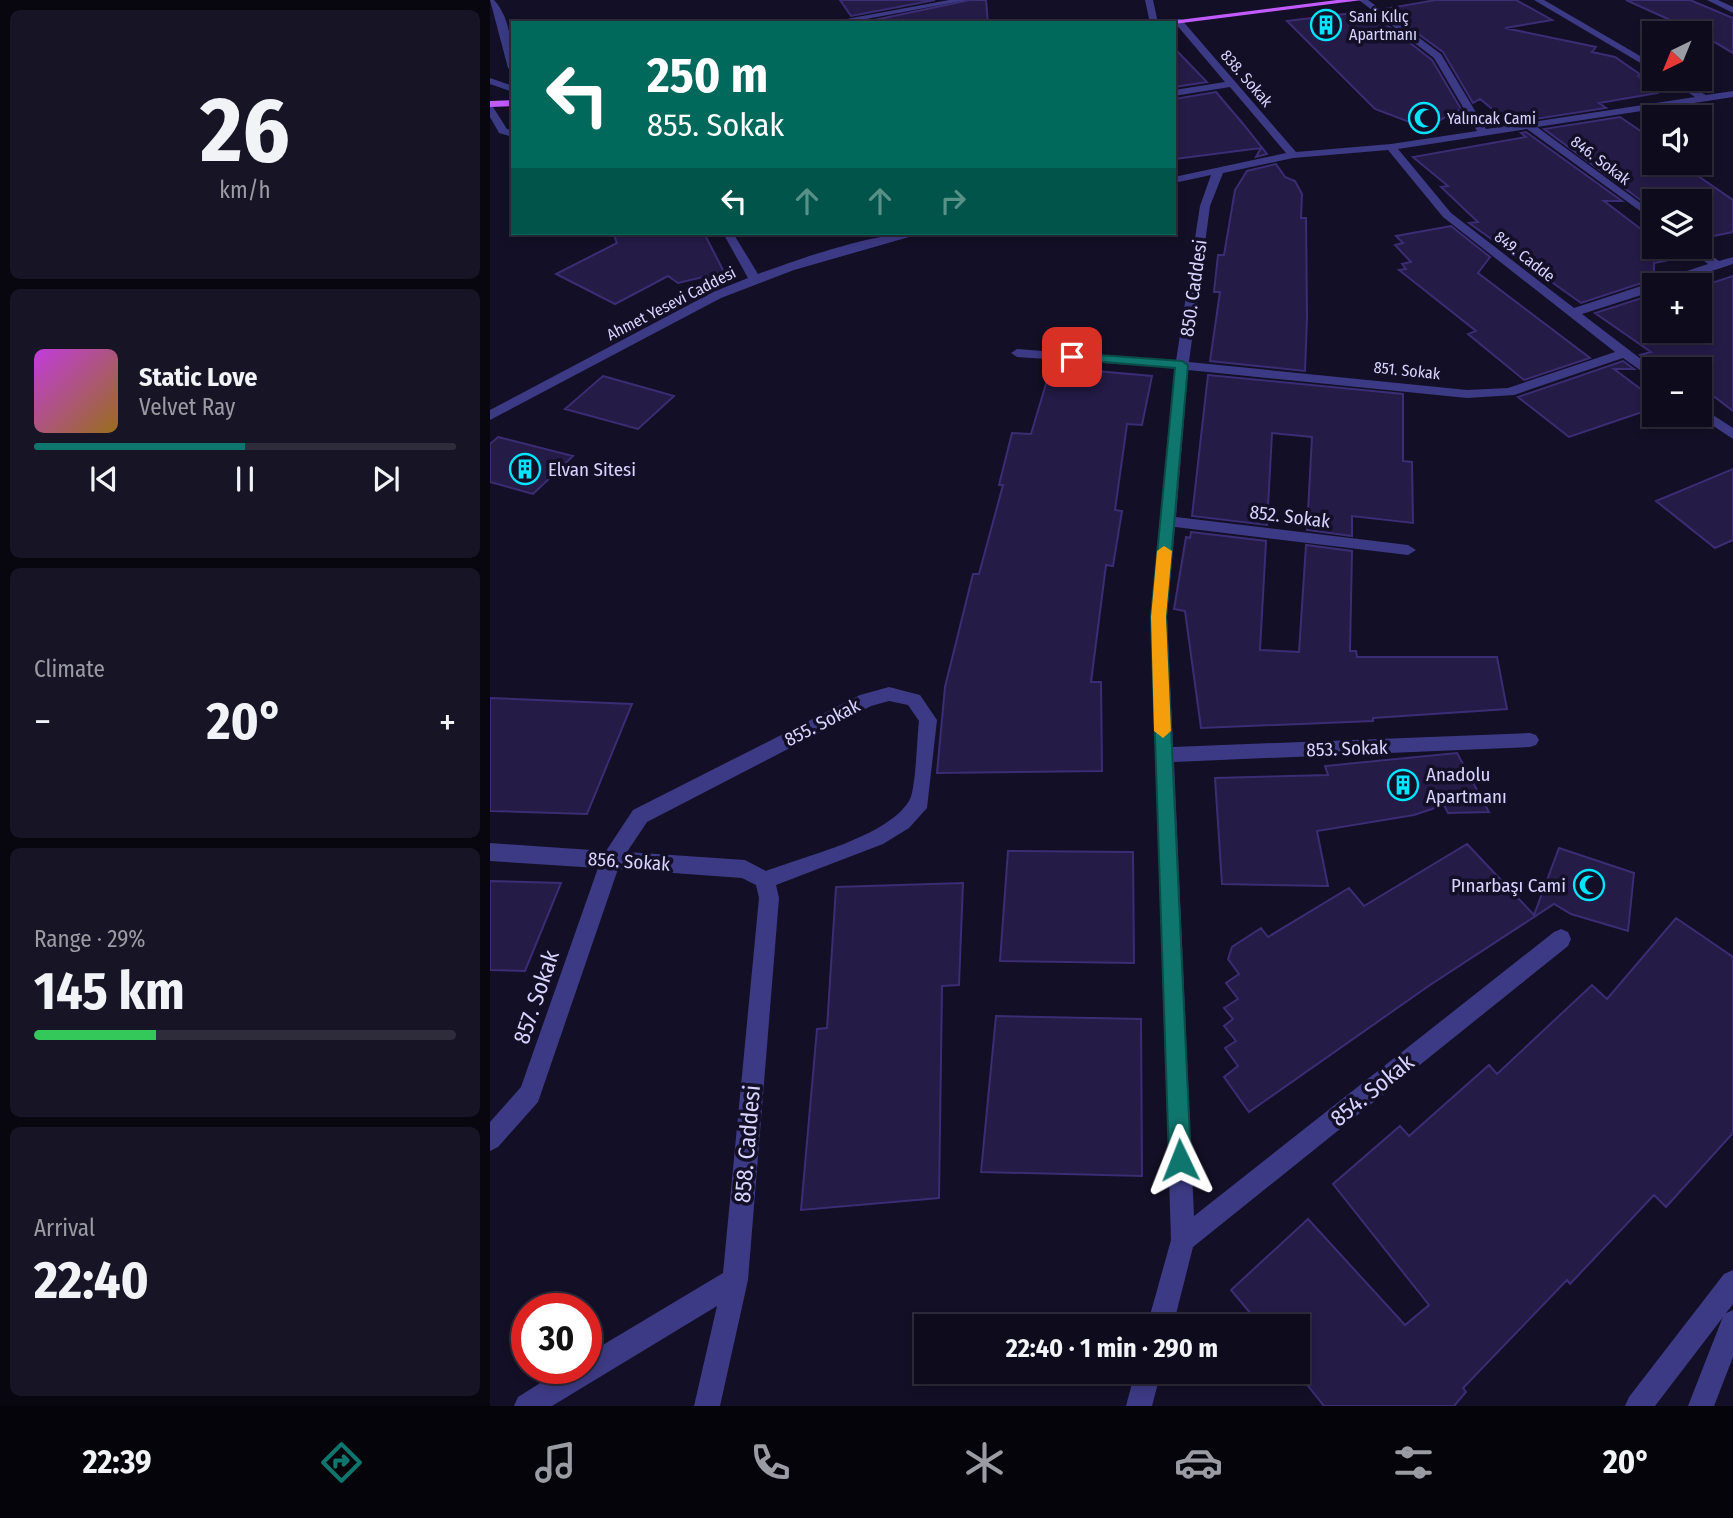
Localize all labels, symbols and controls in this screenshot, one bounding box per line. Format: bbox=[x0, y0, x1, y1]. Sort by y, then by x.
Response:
place label: Sani Kılıç Apartmanı bbox=[1349, 7, 1417, 44]
building icon: Sani Kılıç Apartmanı bbox=[1309, 8, 1343, 42]
north arrow bbox=[1642, 21, 1712, 91]
map controls bbox=[1642, 21, 1712, 427]
text: 250 m bbox=[647, 46, 768, 105]
street label: 838. Sokak bbox=[1217, 46, 1277, 111]
icon: left bbox=[532, 49, 623, 140]
text: 26 bbox=[200, 76, 290, 185]
mosque icon: Yalıncak Cami bbox=[1407, 101, 1441, 135]
button: sound bbox=[1642, 105, 1712, 175]
text: 855. Sokak bbox=[647, 106, 784, 144]
place label: Yalıncak Cami bbox=[1447, 109, 1536, 128]
street label: 846. Sokak bbox=[1567, 132, 1635, 189]
text: km/h bbox=[219, 176, 271, 204]
icon: left bbox=[715, 182, 753, 220]
icon: ahead bbox=[788, 182, 826, 220]
icon: ahead bbox=[861, 182, 899, 220]
icon: right bbox=[934, 182, 972, 220]
button: layers bbox=[1642, 189, 1712, 259]
street label: 849. Cadde bbox=[1491, 227, 1559, 286]
street label: 850. Caddesi bbox=[1175, 238, 1212, 338]
street label: Ahmet Yesevi Caddesi bbox=[604, 263, 739, 344]
button: + bbox=[1642, 273, 1712, 343]
pin bbox=[1042, 327, 1102, 387]
icon: arrive bbox=[1053, 338, 1091, 376]
button: − bbox=[1642, 357, 1712, 427]
street label: 851. Sokak bbox=[1373, 358, 1442, 383]
text: Static Love bbox=[139, 362, 257, 393]
text: Velvet Ray bbox=[139, 393, 235, 421]
building icon: Elvan Sitesi bbox=[508, 452, 542, 486]
place label: Elvan Sitesi bbox=[548, 458, 636, 481]
icon: previous bbox=[85, 460, 123, 498]
icon: pause bbox=[226, 460, 264, 498]
icon: next bbox=[367, 460, 405, 498]
street label: 852. Sokak bbox=[1248, 500, 1332, 533]
text: Climate bbox=[34, 655, 105, 683]
text: 20° bbox=[207, 690, 283, 753]
street label: 855. Sokak bbox=[781, 694, 864, 751]
text: − bbox=[34, 699, 51, 745]
text: + bbox=[439, 699, 456, 745]
street label: 853. Sokak bbox=[1306, 736, 1388, 761]
place label: Anadolu Apartmanı bbox=[1426, 763, 1507, 808]
building icon: Anadolu Apartmanı bbox=[1386, 768, 1420, 802]
street label: 856. Sokak bbox=[587, 847, 671, 876]
mosque icon: Pınarbaşı Cami bbox=[1572, 868, 1606, 902]
place label: Pınarbaşı Cami bbox=[1451, 874, 1566, 897]
text: Range · 29% bbox=[34, 925, 146, 953]
street label: 857. Sokak bbox=[507, 946, 565, 1047]
text: 145 km bbox=[34, 960, 185, 1023]
street label: 854. Sokak bbox=[1325, 1048, 1420, 1132]
street label: 858. Caddesi bbox=[728, 1084, 766, 1204]
position arrow bbox=[1143, 1123, 1217, 1197]
text: Arrival bbox=[34, 1214, 95, 1242]
text: 22:40 bbox=[34, 1249, 149, 1312]
speed limit sign: 30 bbox=[511, 1293, 602, 1384]
text: 22:40 · 1 min · 290 m bbox=[1006, 1333, 1218, 1364]
icon: directions bbox=[317, 1438, 366, 1487]
icon: music bbox=[531, 1438, 580, 1487]
icon: phone bbox=[746, 1438, 795, 1487]
icon: climate bbox=[960, 1438, 1009, 1487]
icon: car bbox=[1174, 1438, 1223, 1487]
icon: filters bbox=[1389, 1438, 1438, 1487]
text: 22:39 bbox=[83, 1443, 152, 1481]
text: 20° bbox=[1603, 1443, 1650, 1481]

